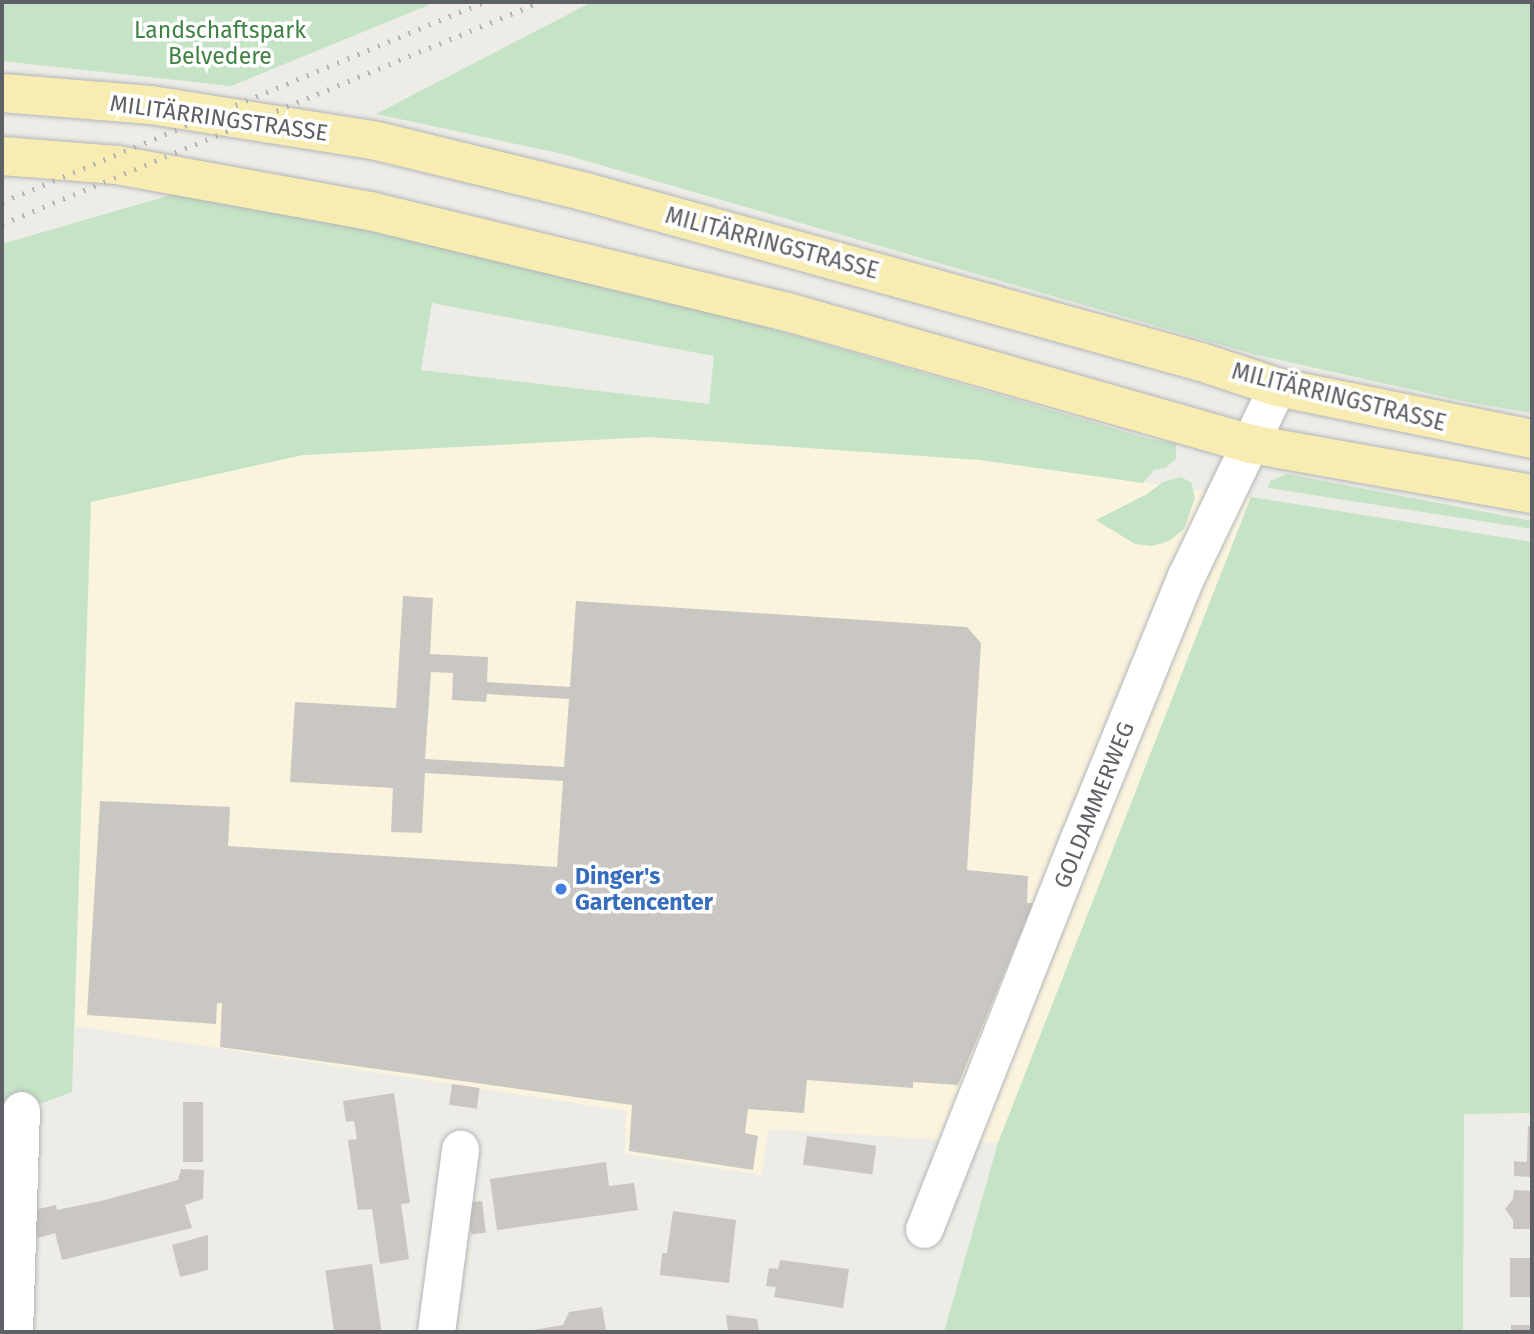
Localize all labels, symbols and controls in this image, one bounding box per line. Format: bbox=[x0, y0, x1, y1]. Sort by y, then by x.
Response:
park label: Landschaftspark Belvedere bbox=[134, 16, 306, 70]
street label: MILITÄRRINGSTRASSE bbox=[108, 89, 330, 147]
street label: MILITÄRRINGSTRASSE bbox=[662, 201, 882, 285]
street label: MILITÄRRINGSTRASSE bbox=[1229, 357, 1449, 437]
street label: GOLDAMMERWEG bbox=[1048, 718, 1140, 892]
place label: Dinger's Gartencenter bbox=[575, 862, 713, 916]
marker: Dinger's Gartencenter bbox=[553, 881, 569, 897]

